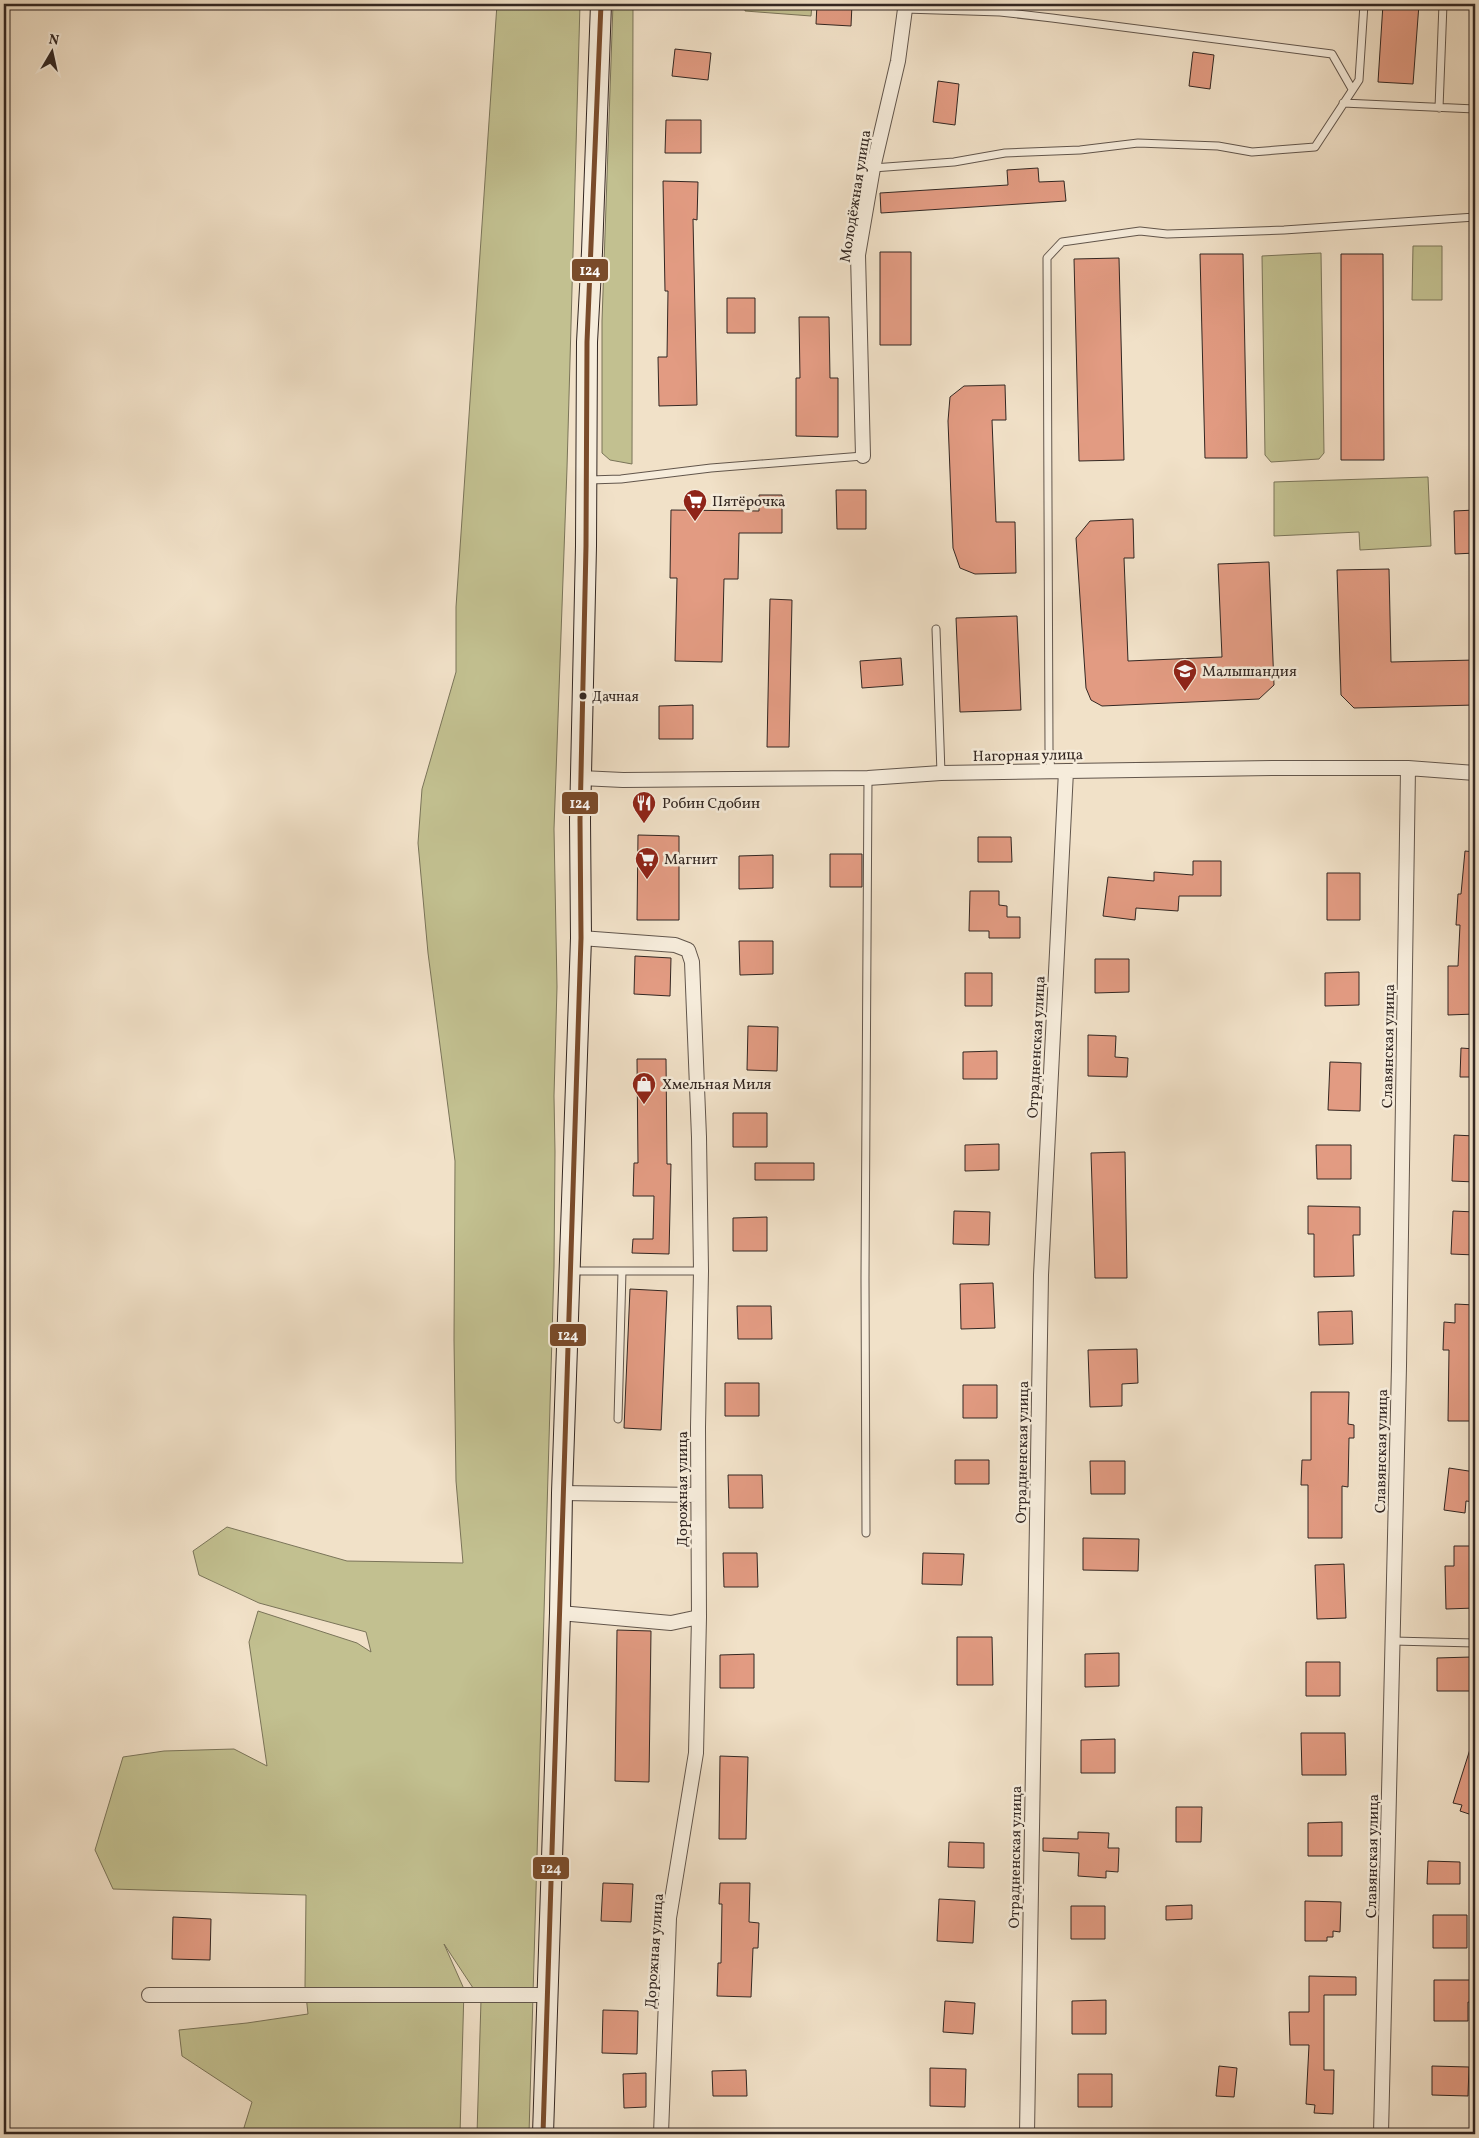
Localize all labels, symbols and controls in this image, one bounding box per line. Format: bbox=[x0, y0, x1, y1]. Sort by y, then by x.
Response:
north arrow bbox=[28, 28, 78, 78]
text: N bbox=[47, 30, 60, 51]
street label: Молодёжная улица bbox=[836, 128, 877, 264]
line badge: 124 bbox=[571, 258, 609, 282]
text: 124 bbox=[579, 262, 601, 281]
supermarket icon: Пятёрочка bbox=[682, 488, 708, 522]
place label: Пятёрочка bbox=[712, 492, 786, 513]
school or university icon: Малышандия bbox=[1172, 658, 1198, 692]
place label: Малышандия bbox=[1202, 662, 1297, 683]
place label: Дачная bbox=[592, 688, 639, 707]
marker: Дачная bbox=[578, 691, 588, 701]
street label: Нагорная улица bbox=[973, 745, 1083, 768]
restaurant icon: Робин Сдобин bbox=[631, 790, 657, 824]
line badge: 124 bbox=[561, 791, 599, 815]
place label: Робин Сдобин bbox=[662, 794, 760, 815]
text: 124 bbox=[569, 795, 591, 814]
supermarket icon: Магнит bbox=[634, 846, 660, 880]
place label: Магнит bbox=[664, 850, 718, 871]
street label: Отрадненская улица bbox=[1023, 975, 1052, 1119]
street label: Славянская улица bbox=[1378, 984, 1401, 1108]
shop icon: Хмельная Миля bbox=[631, 1071, 657, 1105]
place label: Хмельная Миля bbox=[662, 1075, 772, 1096]
line badge: 124 bbox=[549, 1323, 587, 1347]
text: 124 bbox=[557, 1327, 579, 1346]
street label: Отрадненская улица bbox=[1012, 1380, 1035, 1524]
street label: Славянская улица bbox=[1371, 1389, 1394, 1513]
street label: Дорожная улица bbox=[673, 1431, 694, 1547]
street label: Отрадненская улица bbox=[1005, 1785, 1028, 1929]
street label: Славянская улица bbox=[1362, 1794, 1385, 1918]
line badge: 124 bbox=[532, 1856, 570, 1880]
text: 124 bbox=[540, 1860, 562, 1879]
street label: Дорожная улица bbox=[641, 1893, 670, 2010]

